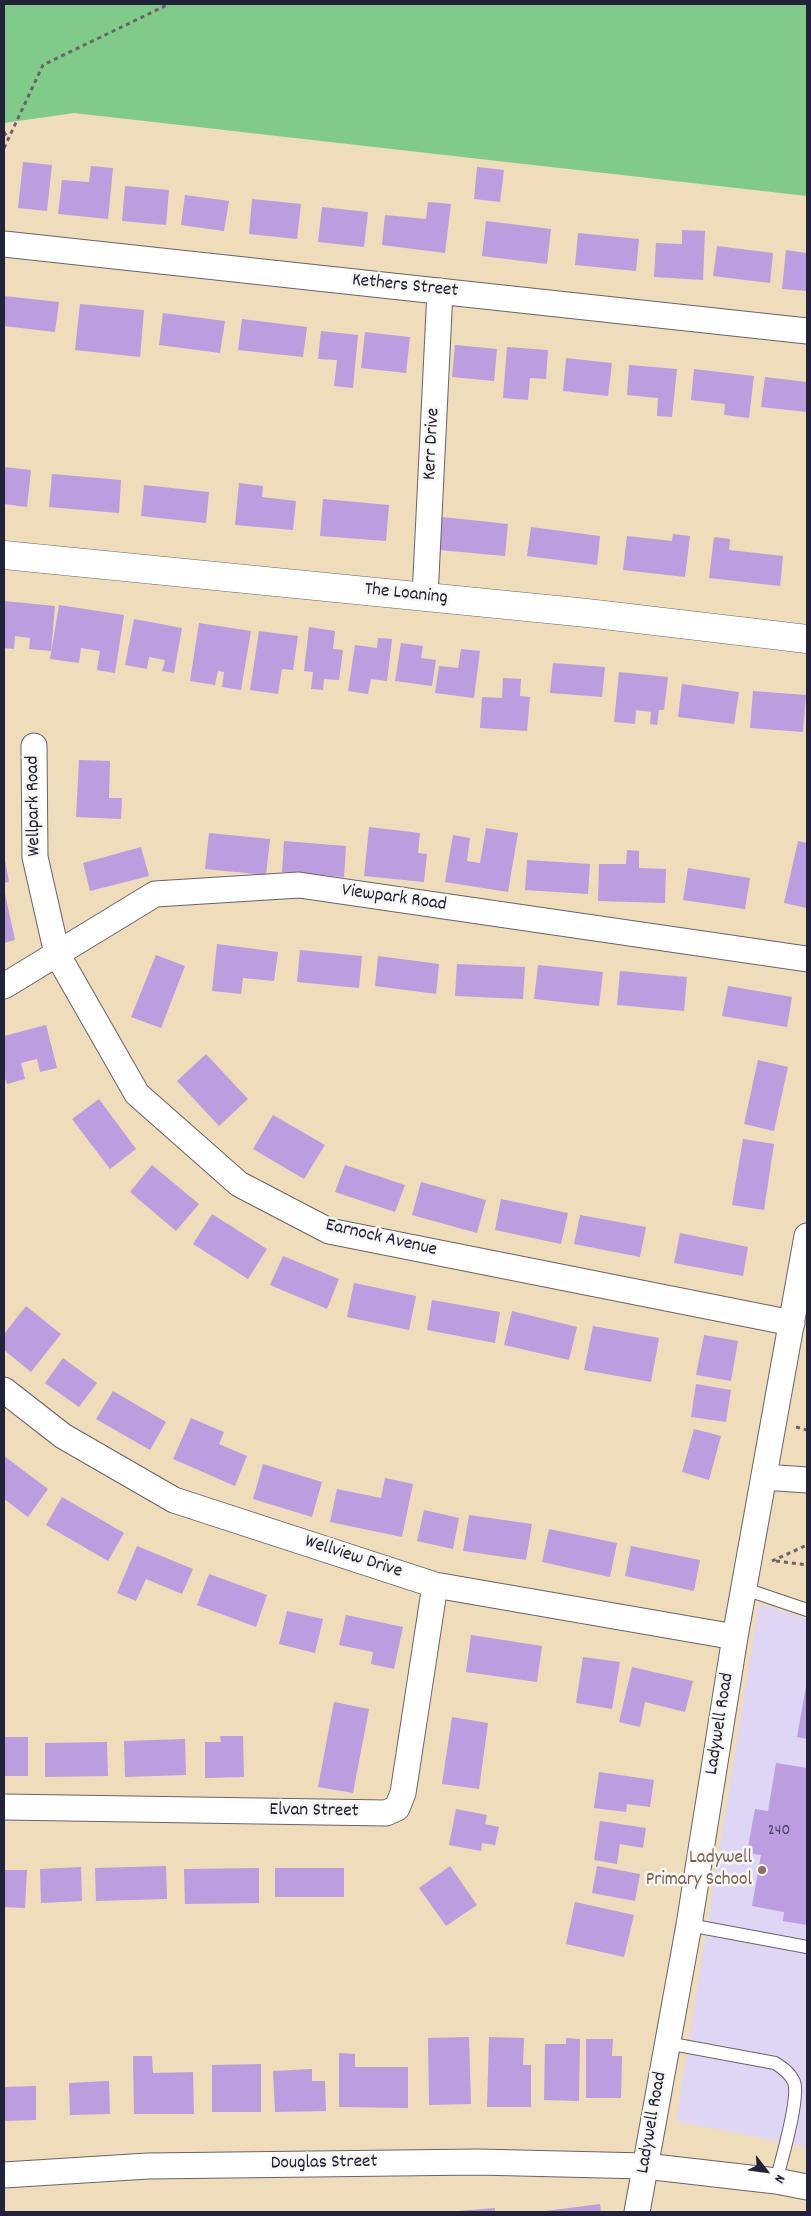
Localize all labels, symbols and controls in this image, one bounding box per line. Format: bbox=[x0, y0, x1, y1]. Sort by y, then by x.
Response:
street label: Kethers Street bbox=[351, 270, 459, 304]
street label: Kerr Drive bbox=[420, 407, 446, 481]
street label: The Loaning bbox=[363, 579, 449, 611]
street label: Wellpark Road bbox=[23, 755, 47, 857]
street label: Viewpark Road bbox=[340, 880, 448, 918]
street label: Earnock Avenue bbox=[323, 1215, 439, 1263]
street label: Wellview Drive bbox=[301, 1532, 405, 1584]
street label: Ladywell Road bbox=[702, 1671, 740, 1777]
street label: Elvan Street bbox=[269, 1800, 359, 1824]
house number: 240 bbox=[768, 1822, 790, 1842]
place label: Ladywell Primary School bbox=[646, 1848, 752, 1892]
marker: Ladywell Primary School bbox=[756, 1864, 768, 1876]
street label: Ladywell Road bbox=[633, 2070, 673, 2176]
north arrow bbox=[741, 2146, 791, 2196]
street label: Douglas Street bbox=[270, 2152, 378, 2176]
text: N bbox=[769, 2170, 789, 2186]

